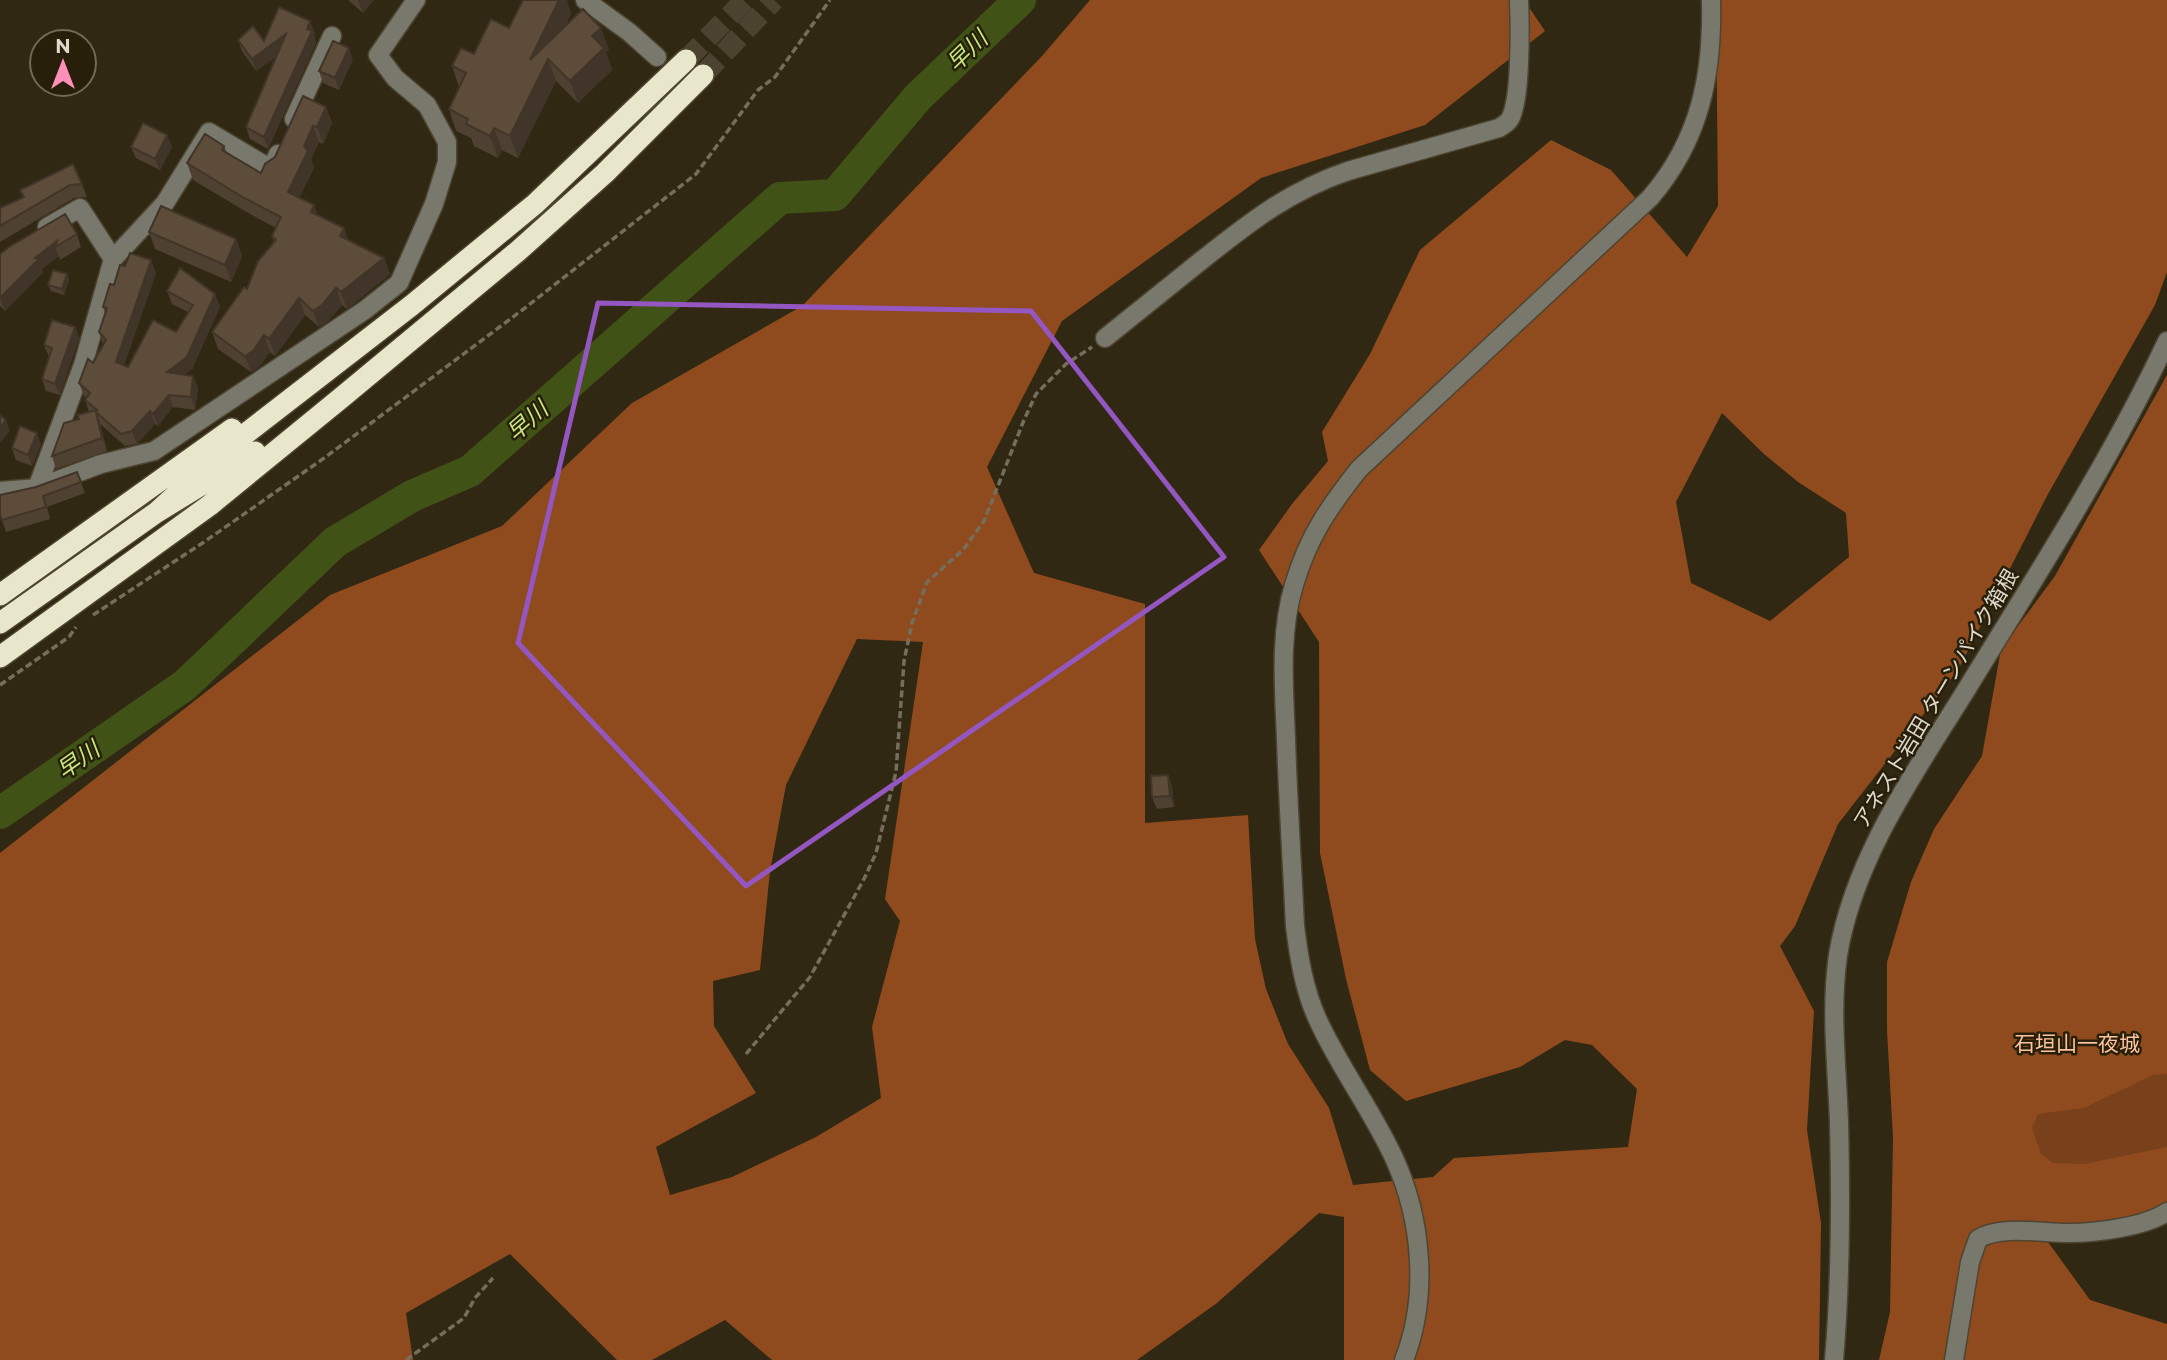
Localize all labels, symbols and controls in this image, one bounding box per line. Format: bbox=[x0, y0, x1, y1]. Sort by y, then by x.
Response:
water label: 早川 bbox=[941, 23, 995, 77]
north arrow bbox=[28, 28, 98, 98]
text: N bbox=[55, 35, 71, 58]
water label: 早川 bbox=[500, 393, 556, 447]
street label: アネスト岩田 ターンパイク箱根 bbox=[1848, 565, 2023, 833]
water label: 早川 bbox=[51, 734, 107, 785]
park label: 石垣山一夜城 bbox=[2014, 1031, 2140, 1056]

